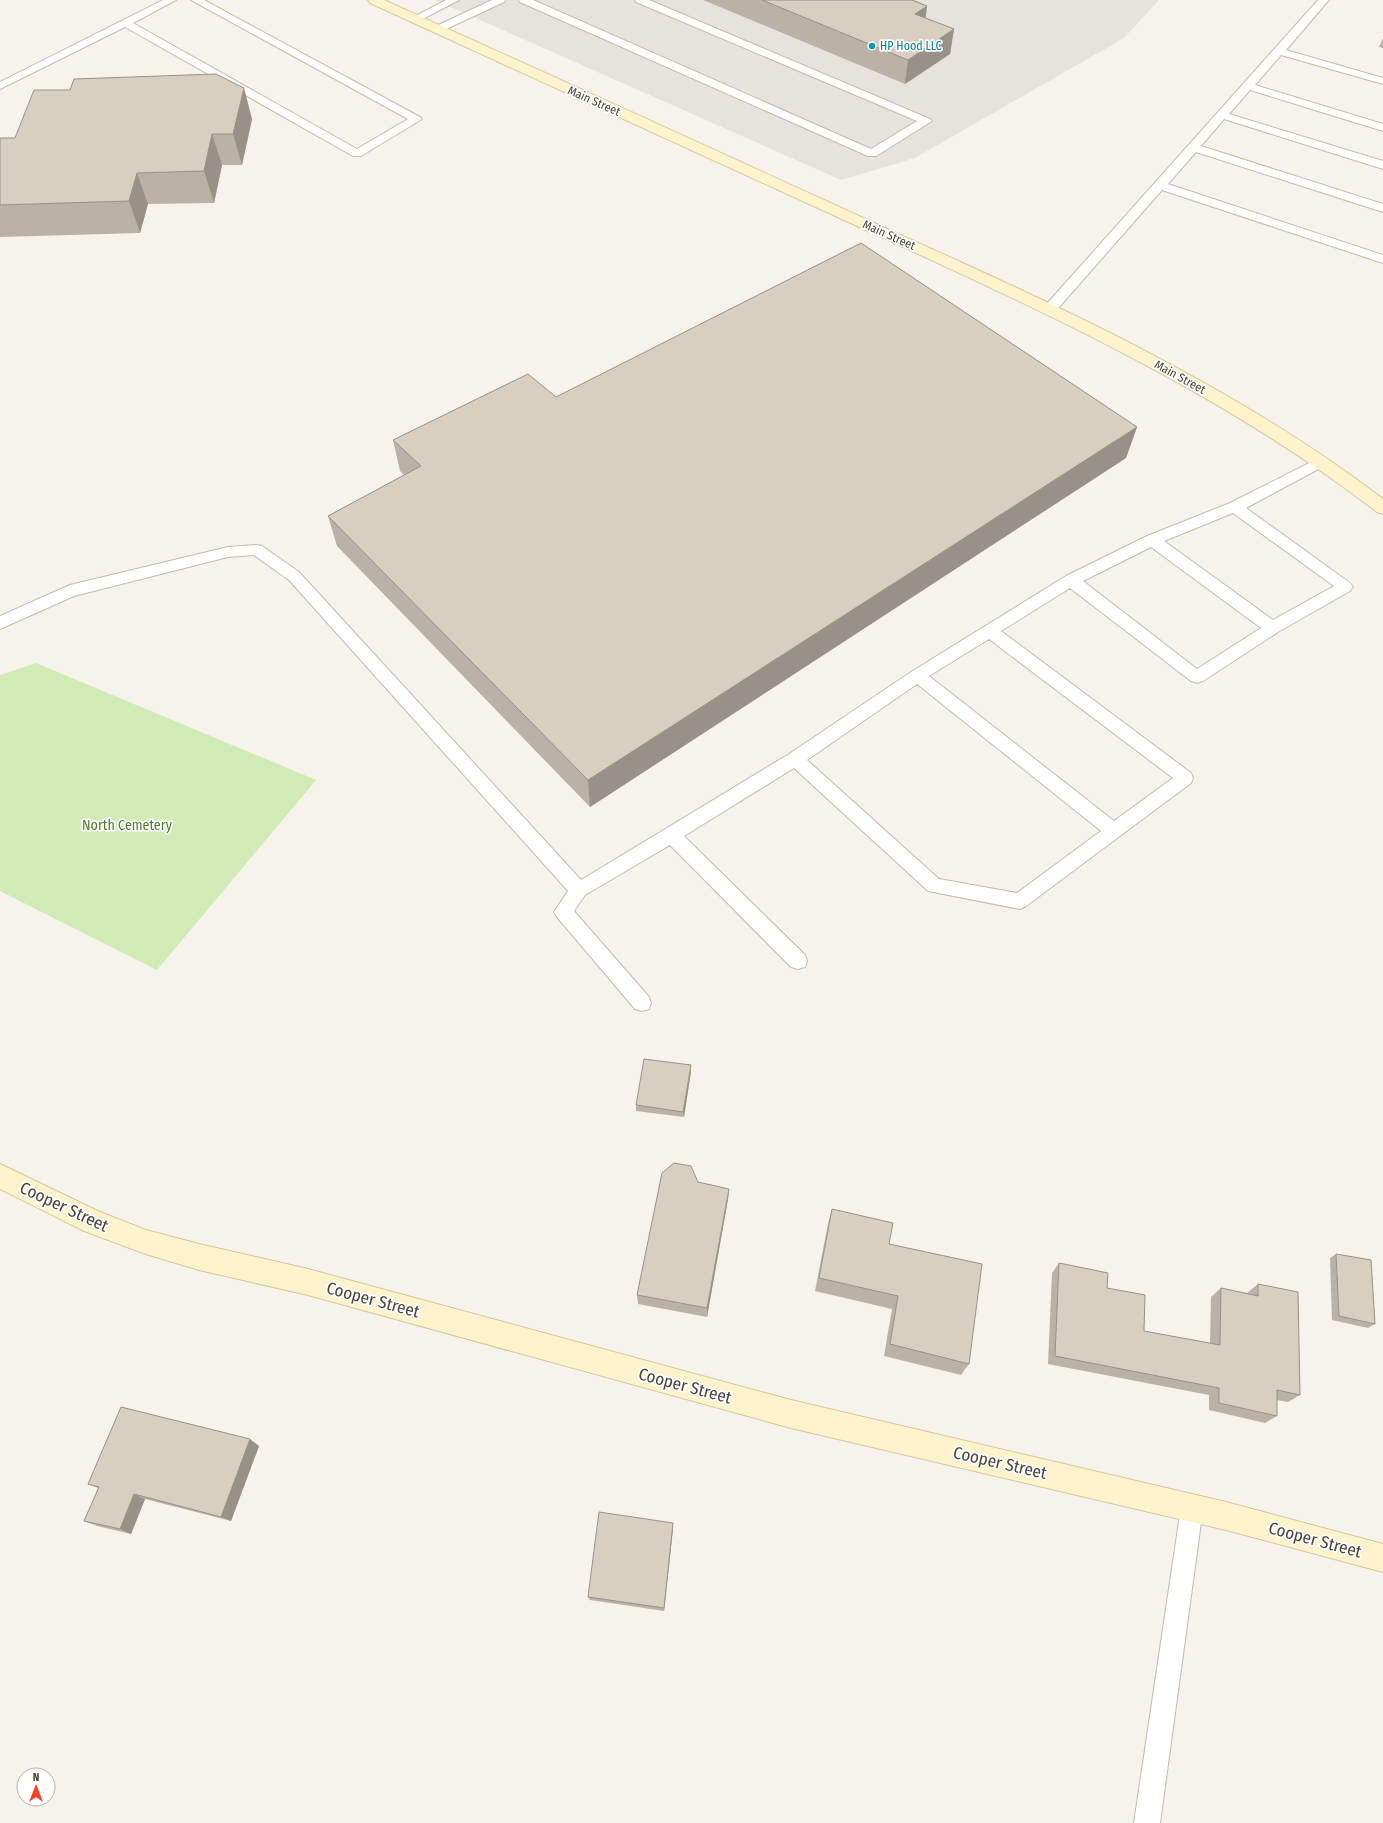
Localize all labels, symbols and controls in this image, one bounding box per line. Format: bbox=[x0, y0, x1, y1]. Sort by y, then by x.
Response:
place label: HP Hood LLC bbox=[880, 39, 942, 53]
marker: HP Hood LLC bbox=[867, 41, 877, 51]
street label: Main Street bbox=[566, 83, 623, 119]
street label: Main Street bbox=[861, 217, 918, 253]
street label: Main Street bbox=[1152, 357, 1208, 397]
park label: North Cemetery bbox=[82, 817, 173, 834]
street label: Cooper Street bbox=[16, 1177, 112, 1237]
street label: Cooper Street bbox=[324, 1278, 422, 1323]
street label: Cooper Street bbox=[636, 1364, 734, 1409]
street label: Cooper Street bbox=[951, 1442, 1049, 1484]
street label: Cooper Street bbox=[1266, 1518, 1364, 1563]
north arrow bbox=[16, 1767, 56, 1807]
text: N bbox=[33, 1771, 39, 1784]

